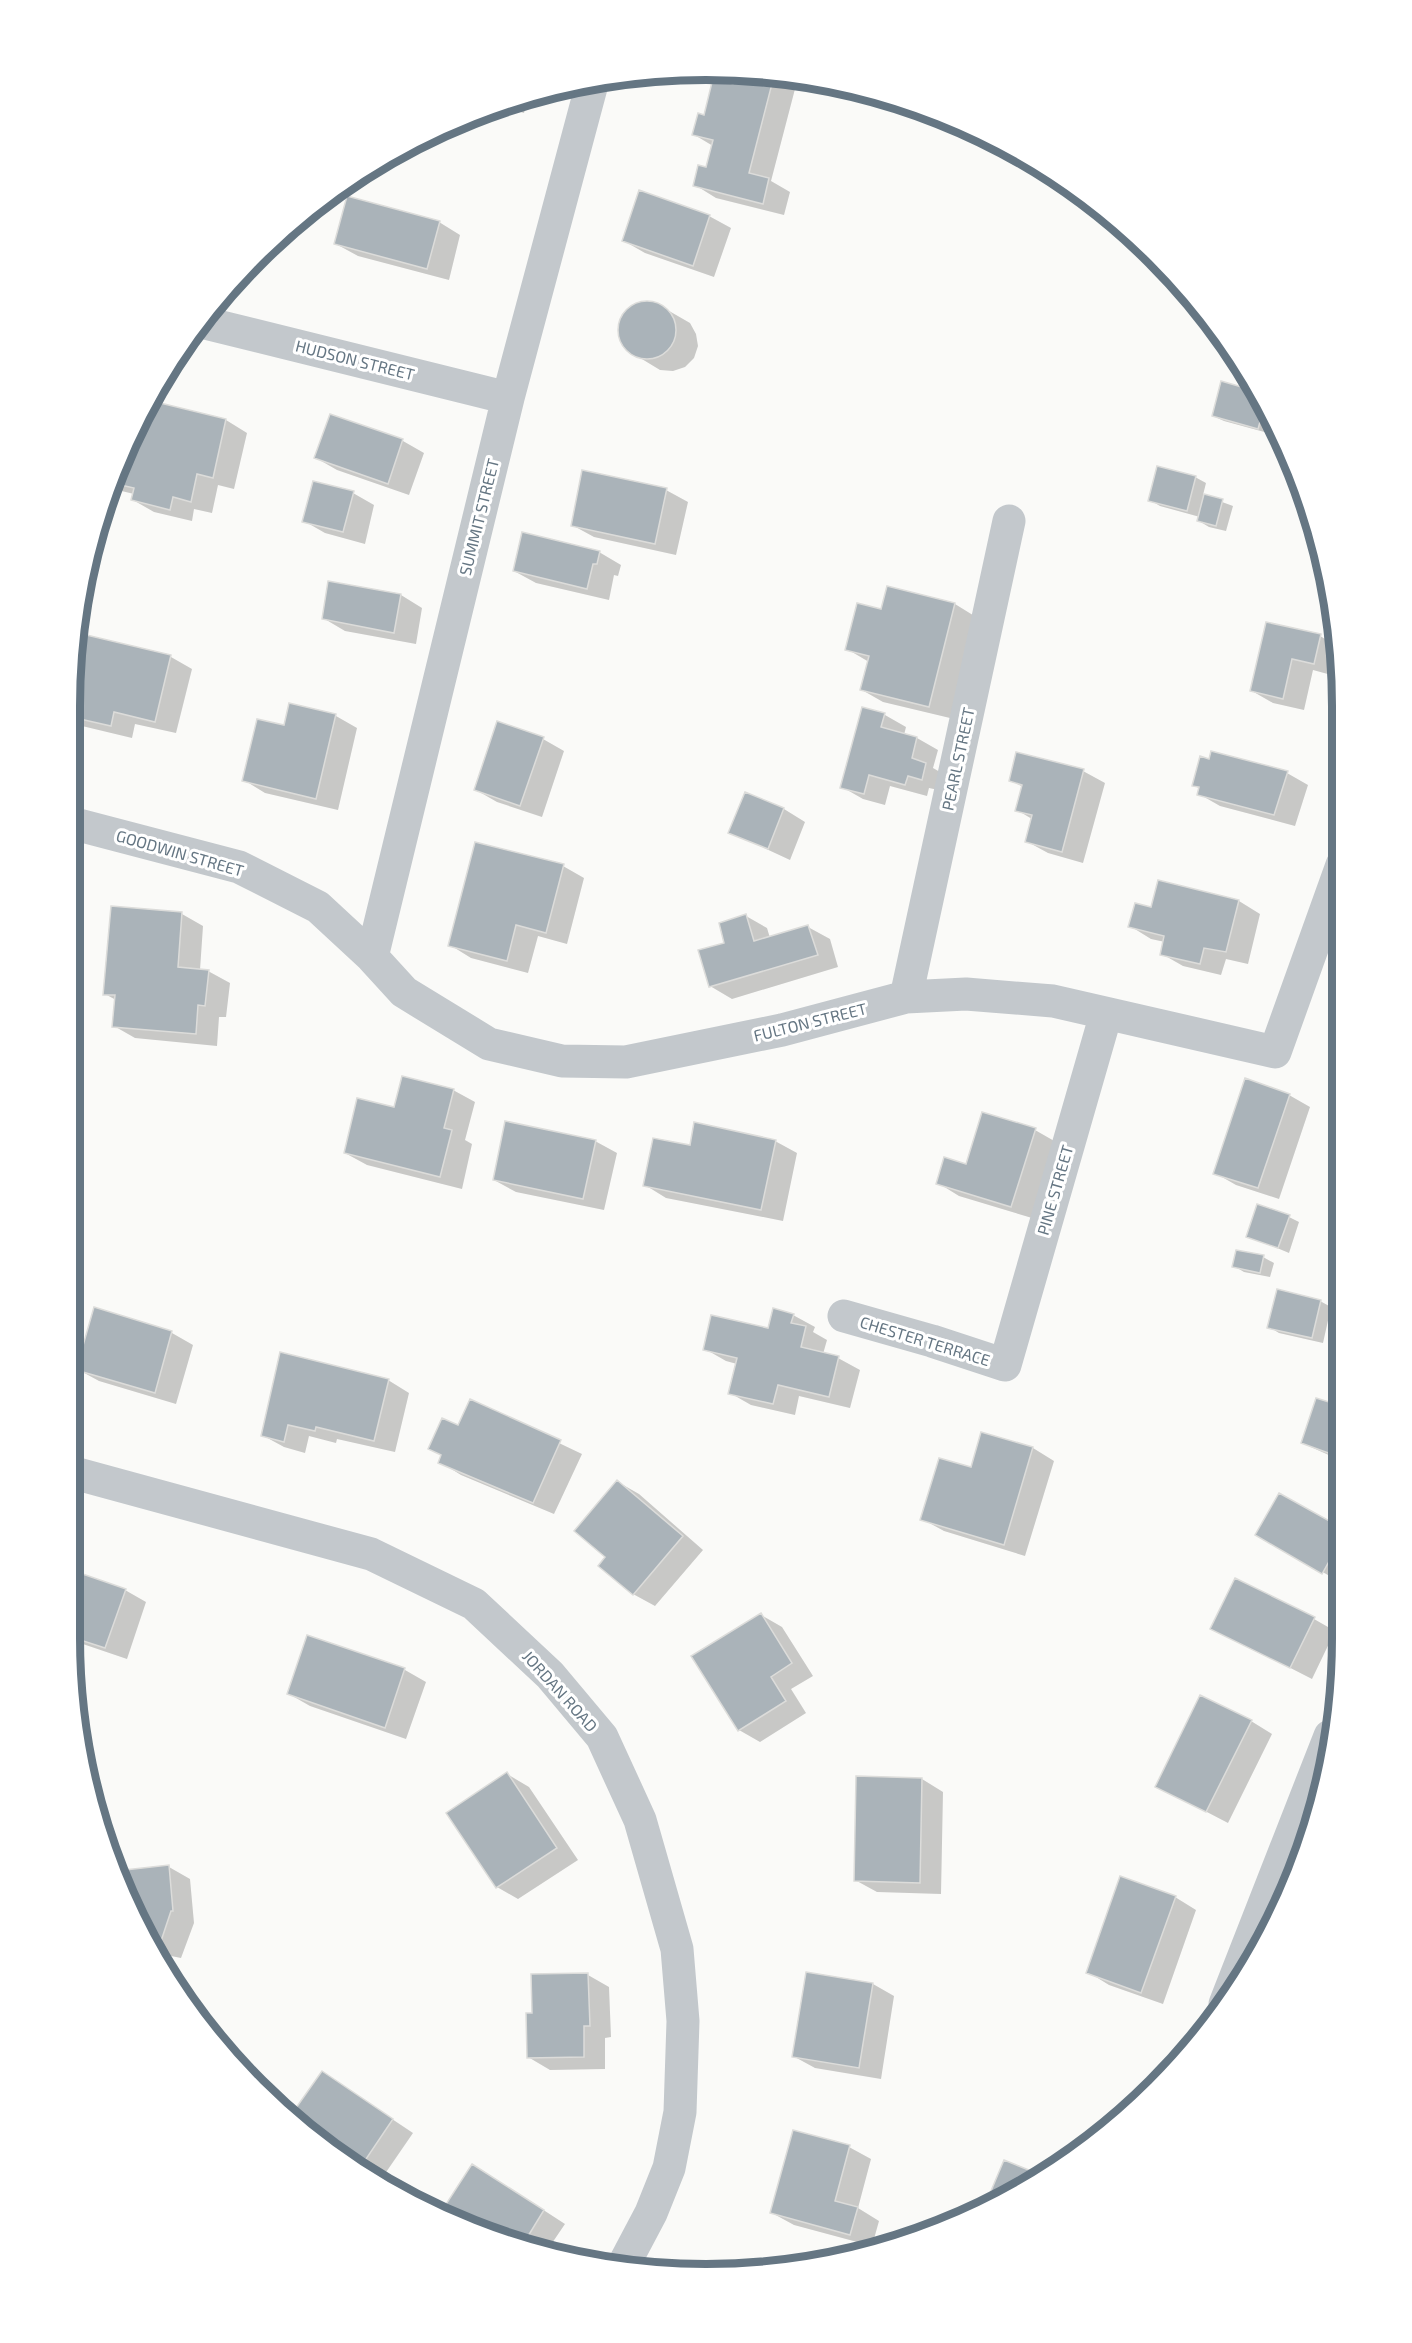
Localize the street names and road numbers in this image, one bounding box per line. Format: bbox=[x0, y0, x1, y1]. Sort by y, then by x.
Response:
street label: HUDSON STREET bbox=[294, 336, 417, 383]
street label: SUMMIT STREET bbox=[455, 456, 502, 577]
street label: PEARL STREET bbox=[937, 706, 978, 812]
street label: GOODWIN STREET bbox=[114, 825, 246, 880]
street label: FULTON STREET bbox=[751, 998, 868, 1045]
street label: PINE STREET bbox=[1033, 1143, 1076, 1237]
street label: CHESTER TERRACE bbox=[858, 1312, 993, 1369]
street label: JORDAN ROAD bbox=[519, 1646, 602, 1735]

